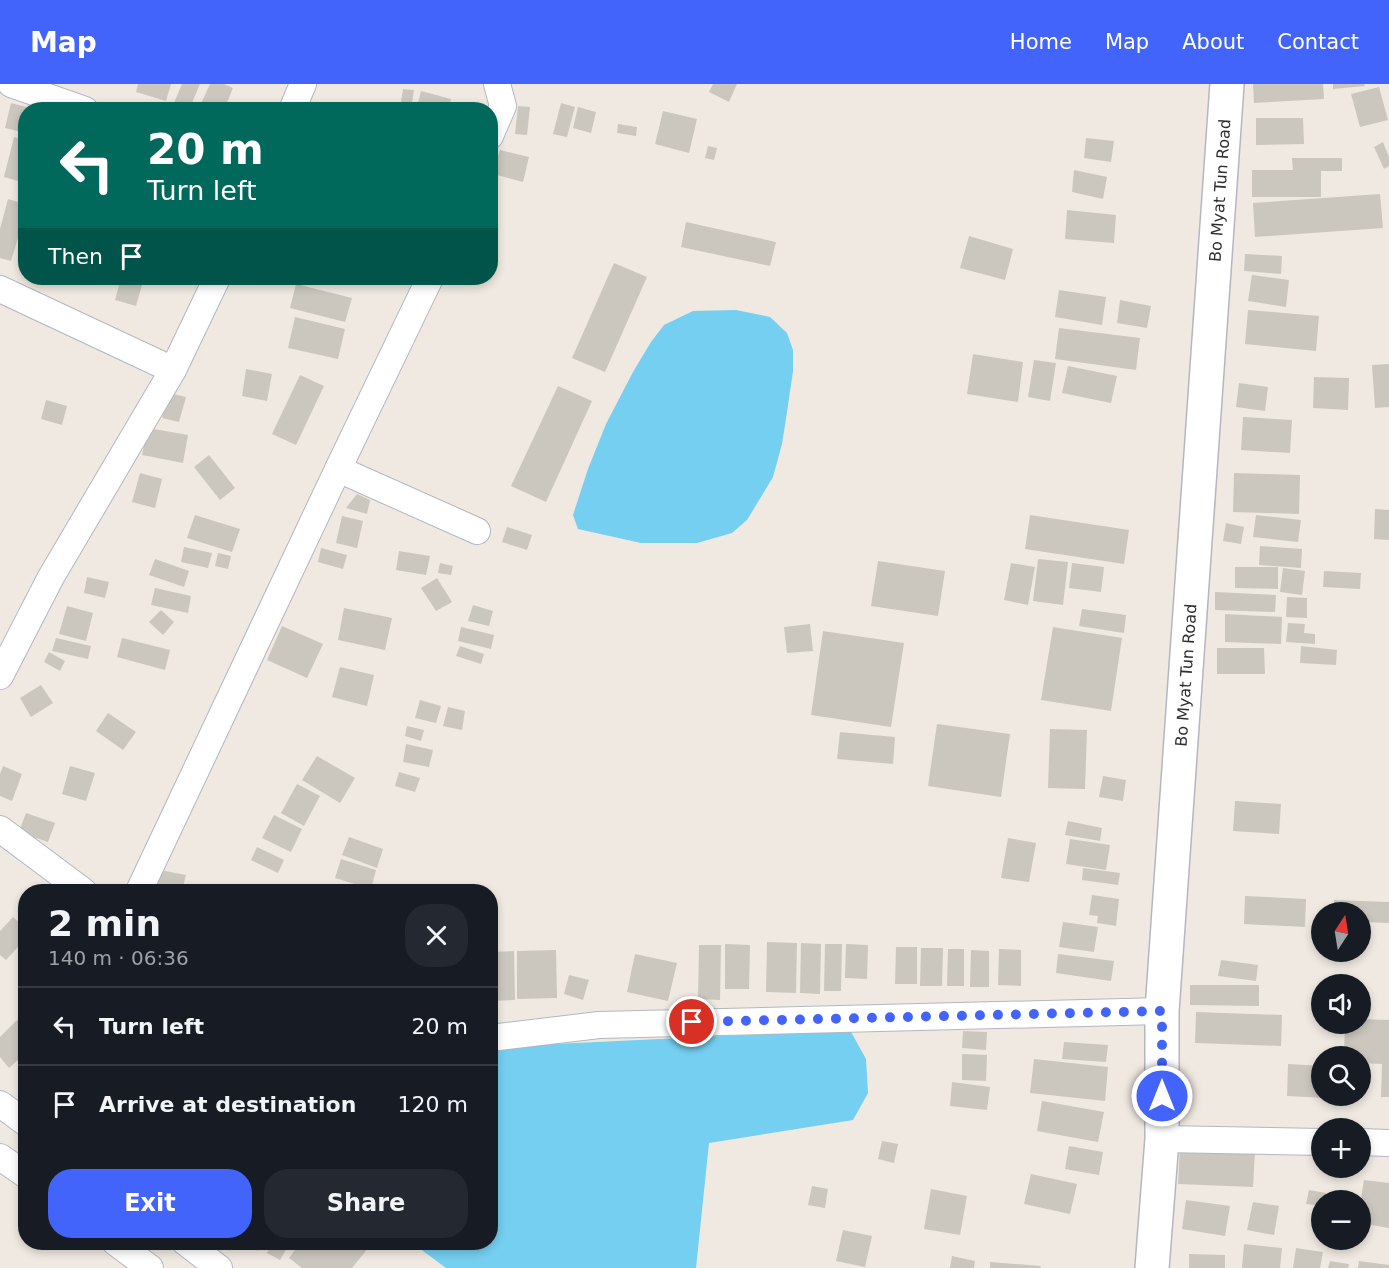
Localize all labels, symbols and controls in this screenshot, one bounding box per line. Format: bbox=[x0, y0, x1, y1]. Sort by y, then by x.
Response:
text: Map bbox=[30, 26, 97, 59]
text: Home bbox=[1010, 30, 1072, 54]
text: Map bbox=[1105, 30, 1149, 54]
text: About bbox=[1182, 30, 1244, 54]
text: Contact bbox=[1277, 30, 1359, 54]
street label: Bo Myat Tun Road bbox=[1206, 118, 1235, 263]
text: 20 m bbox=[147, 125, 264, 174]
icon: left bbox=[48, 126, 126, 204]
text: Turn left bbox=[147, 175, 257, 206]
icon: arrive bbox=[115, 240, 148, 273]
text: Then bbox=[48, 244, 103, 269]
street label: Bo Myat Tun Road bbox=[1172, 603, 1201, 747]
north arrow bbox=[1311, 902, 1371, 962]
map controls bbox=[1311, 902, 1371, 1250]
text: 2 min bbox=[48, 903, 161, 944]
button: close bbox=[405, 904, 468, 967]
text: 140 m · 06:36 bbox=[48, 946, 189, 970]
button: sound bbox=[1311, 974, 1371, 1034]
pin bbox=[666, 996, 717, 1047]
icon: arrive bbox=[675, 1005, 708, 1038]
icon: left bbox=[48, 1010, 81, 1043]
text: Turn left bbox=[99, 1014, 204, 1039]
text: 20 m bbox=[412, 1014, 468, 1039]
button: search bbox=[1311, 1046, 1371, 1106]
position arrow bbox=[1130, 1064, 1194, 1128]
icon: arrive bbox=[48, 1088, 81, 1121]
text: Arrive at destination bbox=[99, 1092, 356, 1117]
text: 120 m bbox=[398, 1092, 468, 1117]
button: + bbox=[1311, 1118, 1371, 1178]
button: Exit bbox=[48, 1169, 252, 1238]
button: Share bbox=[264, 1169, 468, 1238]
button: − bbox=[1311, 1190, 1371, 1250]

